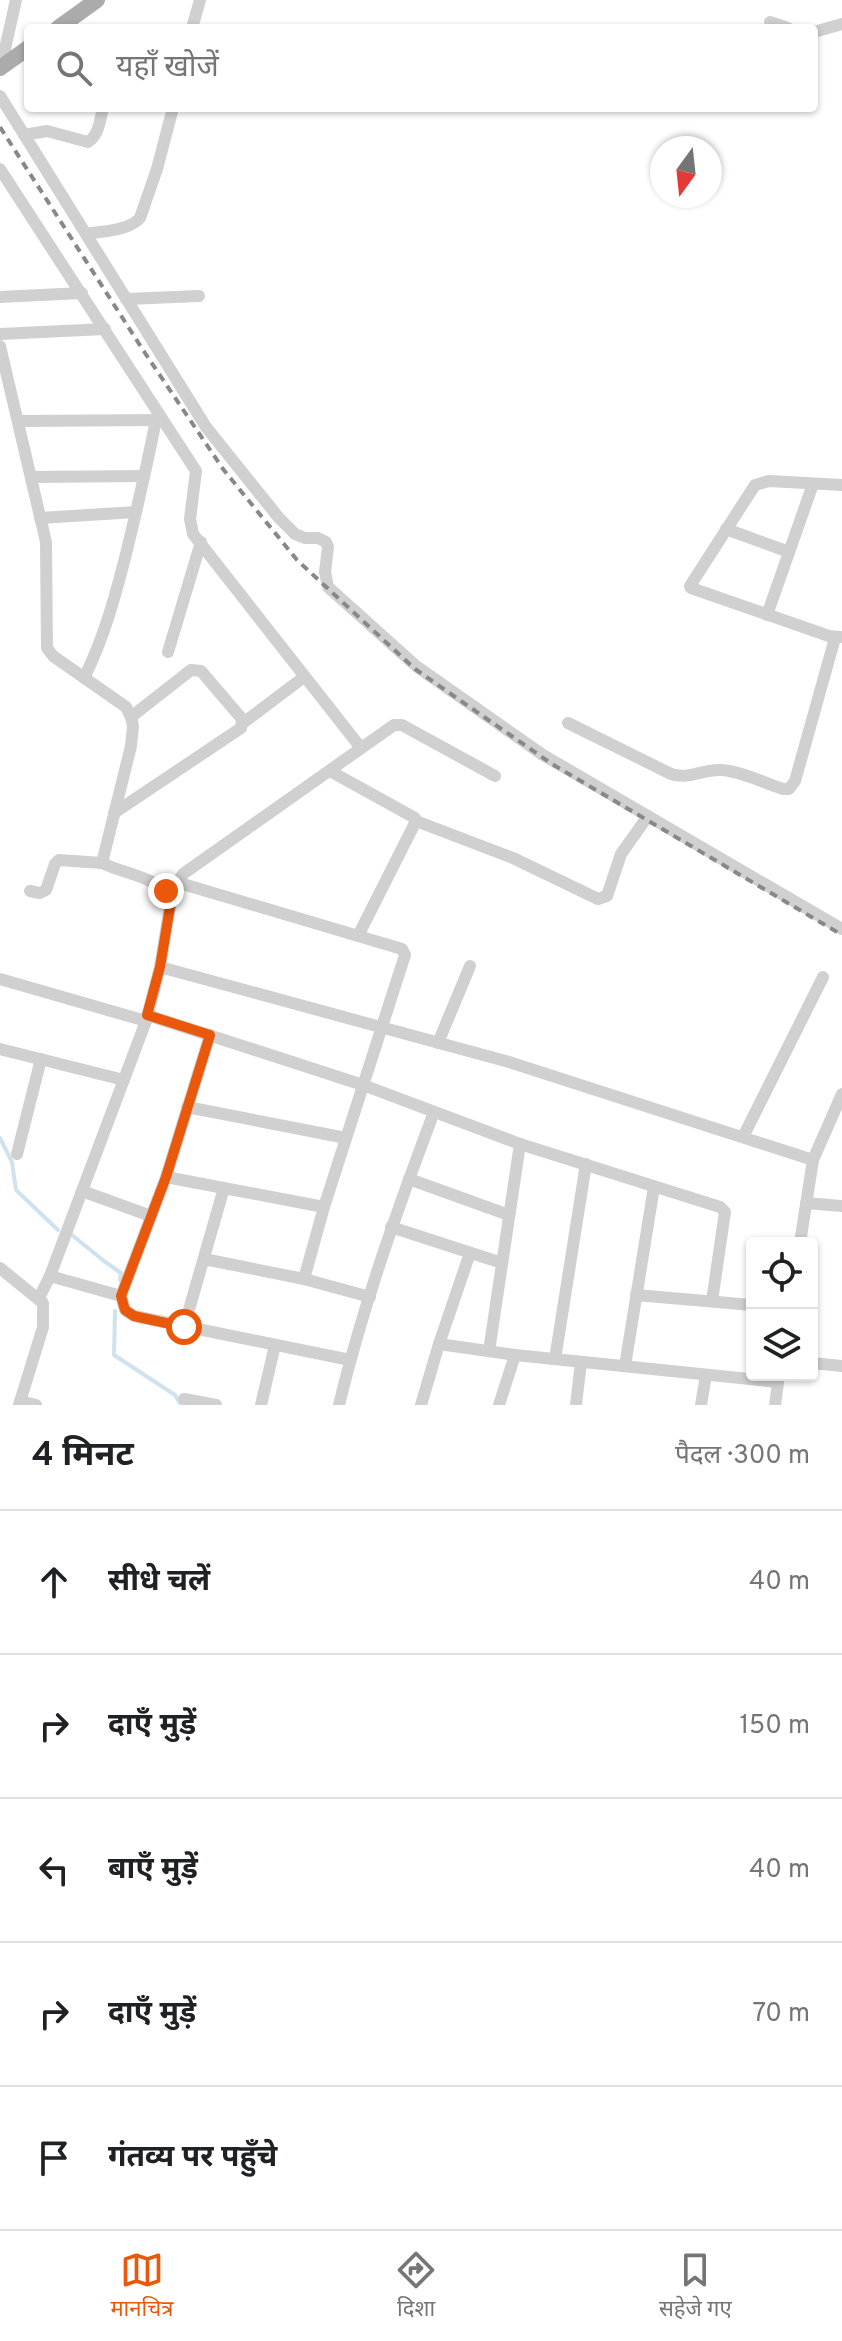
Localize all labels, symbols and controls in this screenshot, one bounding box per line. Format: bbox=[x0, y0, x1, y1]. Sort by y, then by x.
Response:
search box bbox=[24, 24, 818, 112]
icon: search bbox=[52, 46, 96, 90]
text: यहाँ खोजें bbox=[116, 50, 219, 87]
north arrow bbox=[650, 136, 722, 208]
route end bbox=[148, 873, 184, 909]
map controls bbox=[746, 1237, 818, 1381]
button: locate bbox=[746, 1237, 818, 1309]
route start bbox=[166, 1309, 202, 1345]
button: layers bbox=[746, 1309, 818, 1381]
text: 4 मिनट bbox=[32, 1435, 134, 1478]
text: पैदल · 300 m bbox=[675, 1440, 810, 1473]
icon: ahead bbox=[32, 1560, 76, 1604]
text: सीधे चलें bbox=[108, 1564, 210, 1601]
text: 40 m bbox=[749, 1566, 810, 1599]
icon: right bbox=[32, 1704, 76, 1748]
text: दाएँ मुड़ें bbox=[108, 1708, 196, 1745]
text: 150 m bbox=[739, 1710, 810, 1743]
icon: left bbox=[32, 1848, 76, 1892]
text: बाएँ मुड़ें bbox=[108, 1852, 198, 1889]
text: 40 m bbox=[749, 1854, 810, 1887]
icon: right bbox=[32, 1992, 76, 2036]
text: दाएँ मुड़ें bbox=[108, 1996, 196, 2033]
text: 70 m bbox=[752, 1998, 810, 2031]
icon: arrive bbox=[32, 2136, 76, 2180]
text: गंतव्य पर पहुँचे bbox=[108, 2140, 277, 2177]
tab: मानचित्र bbox=[110, 2248, 173, 2325]
tab: दिशा bbox=[394, 2248, 438, 2325]
tab: सहेजे गए bbox=[659, 2248, 732, 2325]

